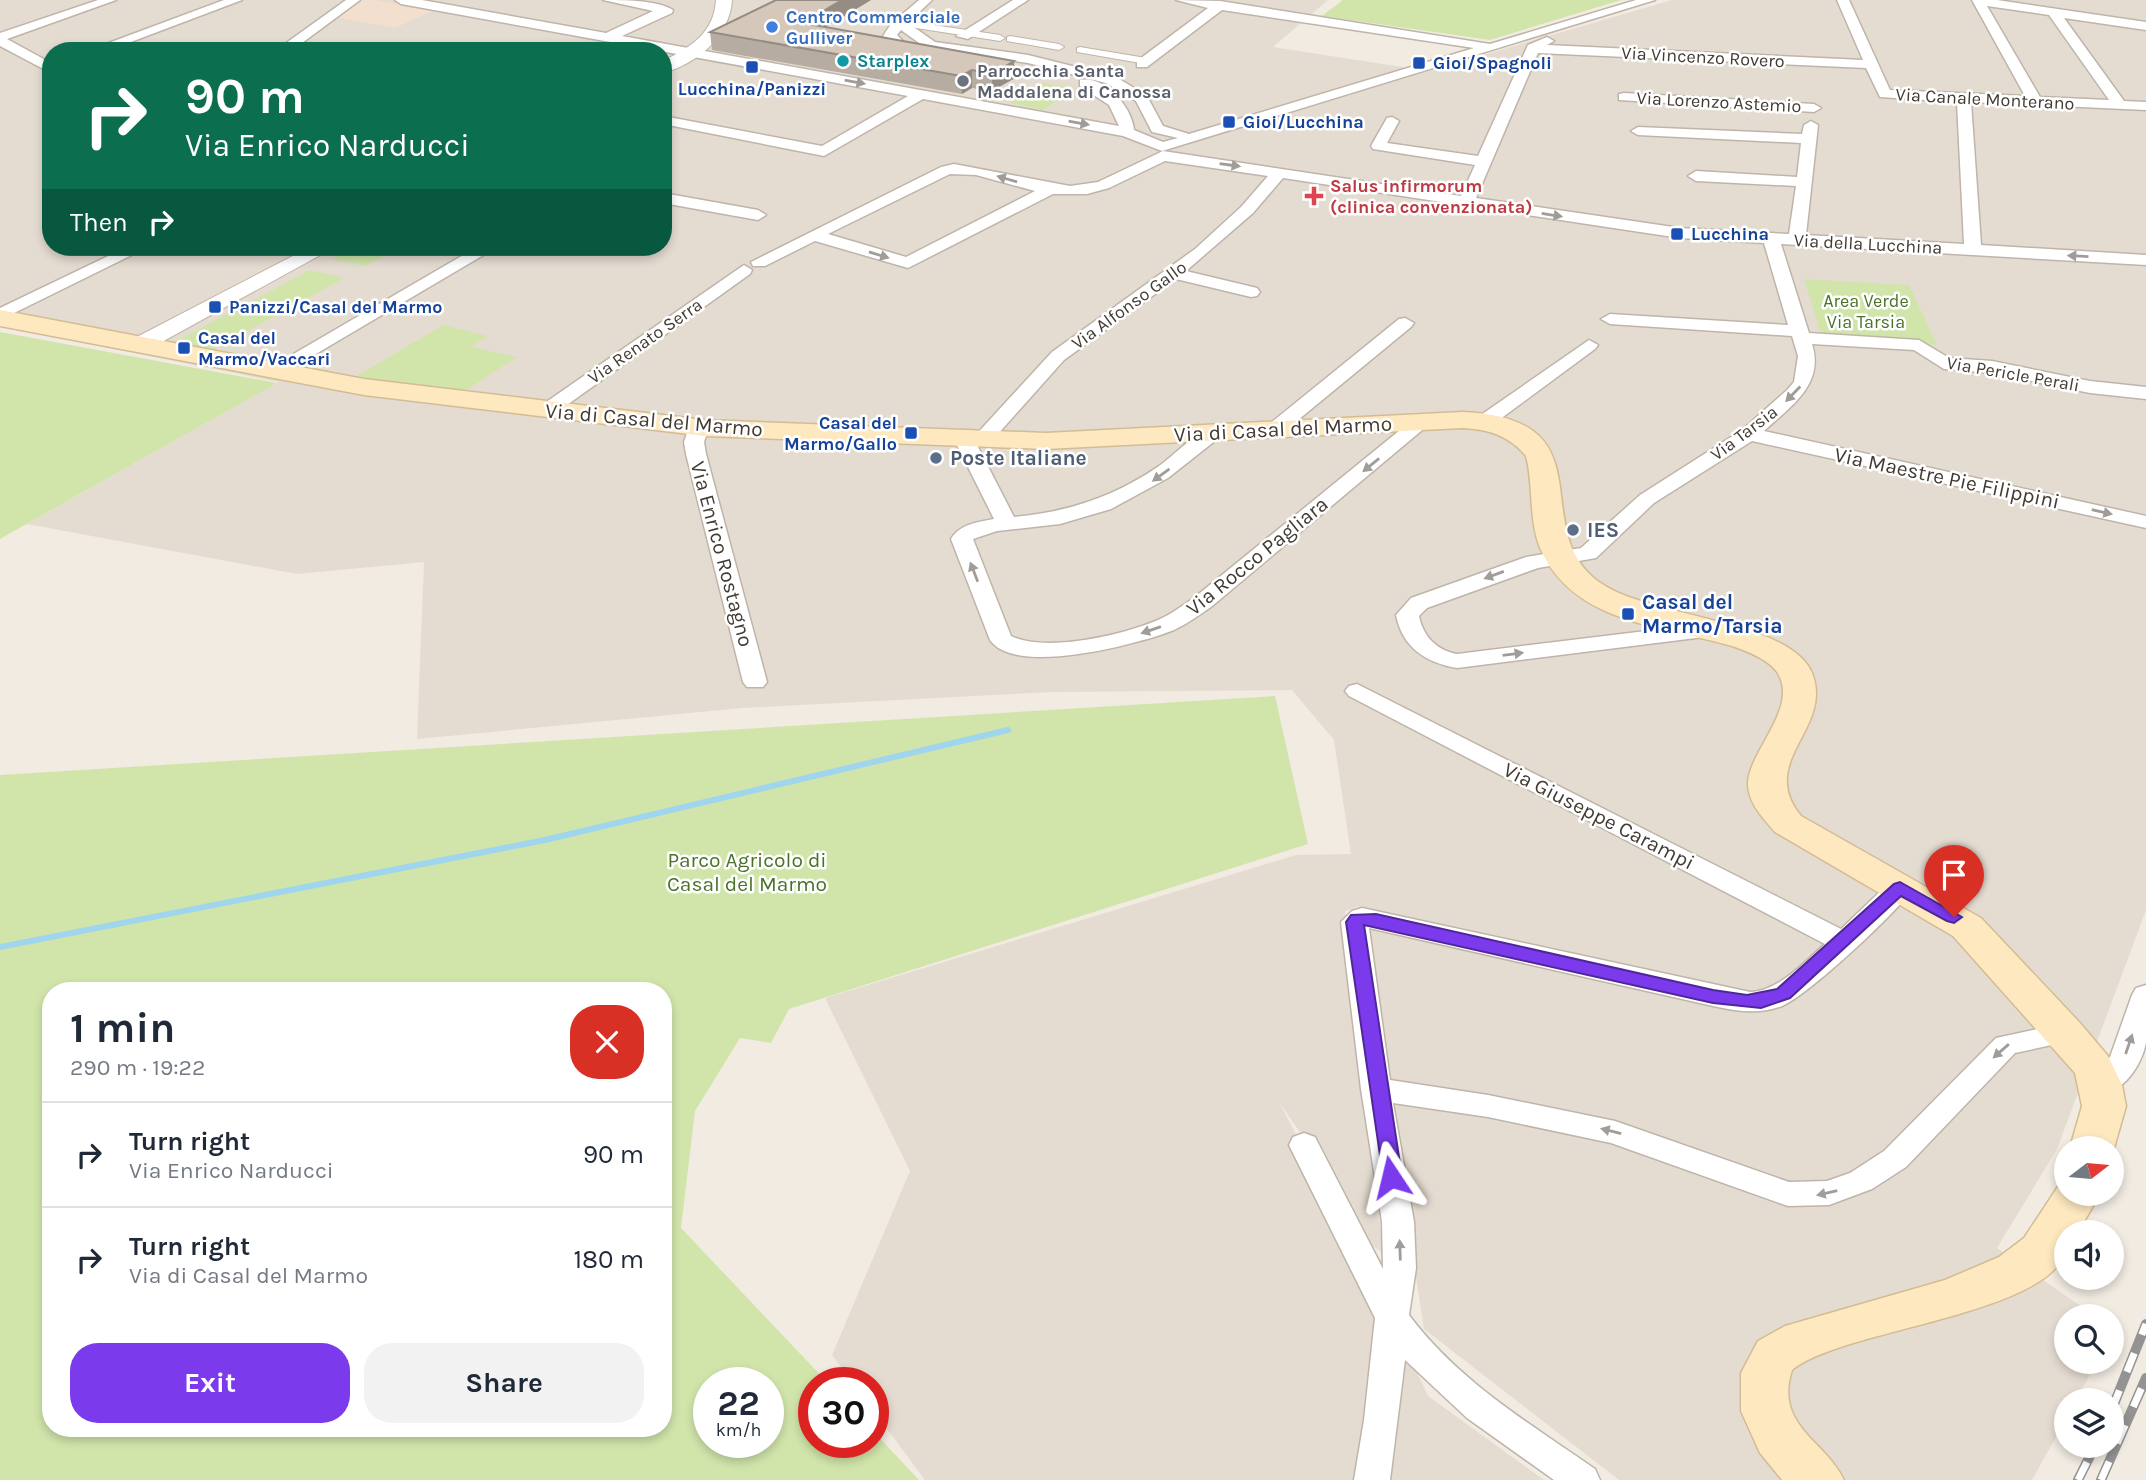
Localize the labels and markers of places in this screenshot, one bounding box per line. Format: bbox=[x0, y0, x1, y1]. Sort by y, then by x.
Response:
place label: Centro Commerciale Gulliver bbox=[786, 6, 960, 49]
marker: Centro Commerciale Gulliver bbox=[764, 19, 780, 35]
place label: Starplex bbox=[857, 50, 929, 72]
place label: Gioi/Spagnoli bbox=[1433, 52, 1552, 74]
marker: Starplex bbox=[835, 53, 851, 69]
marker: Gioi/Spagnoli bbox=[1411, 55, 1427, 71]
marker: Lucchina/Panizzi bbox=[744, 59, 760, 75]
place label: Parrocchia Santa Maddalena di Canossa bbox=[977, 60, 1172, 103]
marker: Parrocchia Santa Maddalena di Canossa bbox=[955, 73, 971, 89]
place label: Lucchina/Panizzi bbox=[678, 78, 826, 100]
place label: Gioi/Lucchina bbox=[1243, 111, 1364, 133]
marker: Gioi/Lucchina bbox=[1221, 114, 1237, 130]
place label: Salus infirmorum (clinica convenzionata) bbox=[1330, 175, 1532, 218]
marker: Salus infirmorum (clinica convenzionata) bbox=[1304, 186, 1324, 206]
place label: Lucchina bbox=[1691, 223, 1769, 245]
marker: Lucchina bbox=[1669, 226, 1685, 242]
place label: Panizzi/Casal del Marmo bbox=[229, 296, 443, 318]
marker: Panizzi/Casal del Marmo bbox=[207, 299, 223, 315]
place label: Casal del Marmo/Vaccari bbox=[198, 327, 330, 370]
marker: Casal del Marmo/Vaccari bbox=[176, 340, 192, 356]
place label: Casal del Marmo/Gallo bbox=[784, 412, 897, 455]
marker: Casal del Marmo/Gallo bbox=[903, 425, 919, 441]
place label: Poste Italiane bbox=[950, 446, 1087, 470]
marker: Poste Italiane bbox=[928, 450, 944, 466]
place label: IES bbox=[1587, 518, 1619, 542]
marker: IES bbox=[1565, 522, 1581, 538]
place label: Casal del Marmo/Tarsia bbox=[1642, 590, 1783, 638]
marker: Casal del Marmo/Tarsia bbox=[1620, 606, 1636, 622]
pin bbox=[1924, 845, 1984, 917]

